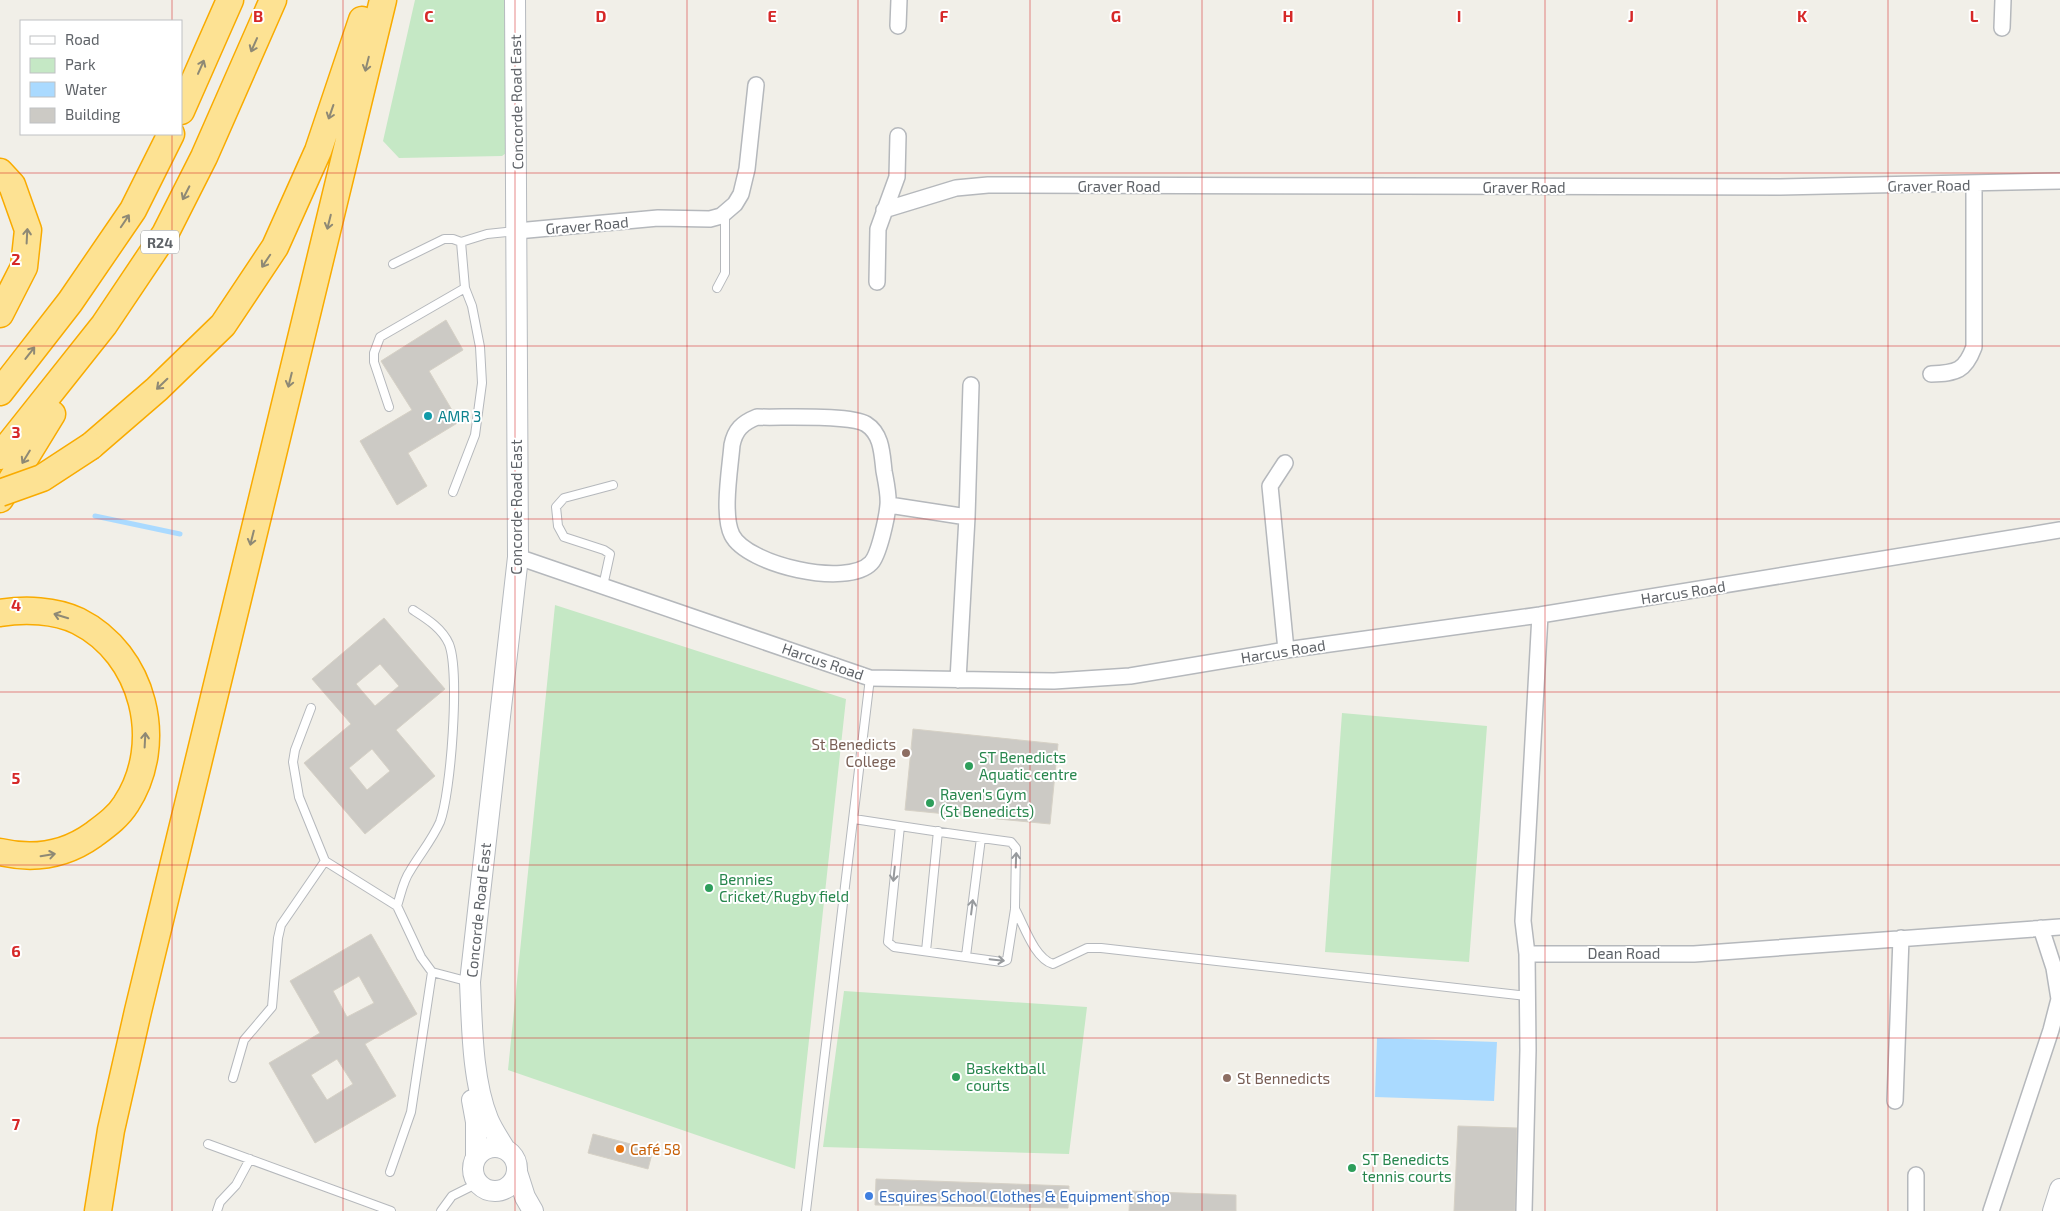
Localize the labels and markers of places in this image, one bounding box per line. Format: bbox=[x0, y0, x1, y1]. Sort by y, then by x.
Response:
place label: AMR 3 bbox=[438, 407, 481, 425]
marker: AMR 3 bbox=[422, 410, 434, 422]
place label: St Benedicts College bbox=[812, 735, 896, 770]
marker: St Benedicts College bbox=[900, 747, 912, 759]
place label: ST Benedicts Aquatic centre bbox=[979, 748, 1077, 783]
marker: ST Benedicts Aquatic centre bbox=[963, 760, 975, 772]
place label: Raven's Gym (St Benedicts) bbox=[940, 785, 1034, 820]
marker: Raven's Gym (St Benedicts) bbox=[924, 797, 936, 809]
place label: Bennies Cricket/Rugby field bbox=[719, 870, 849, 905]
marker: Bennies Cricket/Rugby field bbox=[703, 882, 715, 894]
place label: Baskektball courts bbox=[966, 1059, 1046, 1094]
place label: St Bennedicts bbox=[1237, 1069, 1330, 1087]
marker: Baskektball courts bbox=[950, 1071, 962, 1083]
marker: St Bennedicts bbox=[1221, 1072, 1233, 1084]
place label: Café 58 bbox=[630, 1140, 681, 1158]
marker: Café 58 bbox=[614, 1143, 626, 1155]
place label: ST Benedicts tennis courts bbox=[1362, 1150, 1452, 1185]
marker: ST Benedicts tennis courts bbox=[1346, 1162, 1358, 1174]
place label: Esquires School Clothes & Equipment shop bbox=[879, 1187, 1170, 1205]
marker: Esquires School Clothes & Equipment shop bbox=[863, 1190, 875, 1202]

